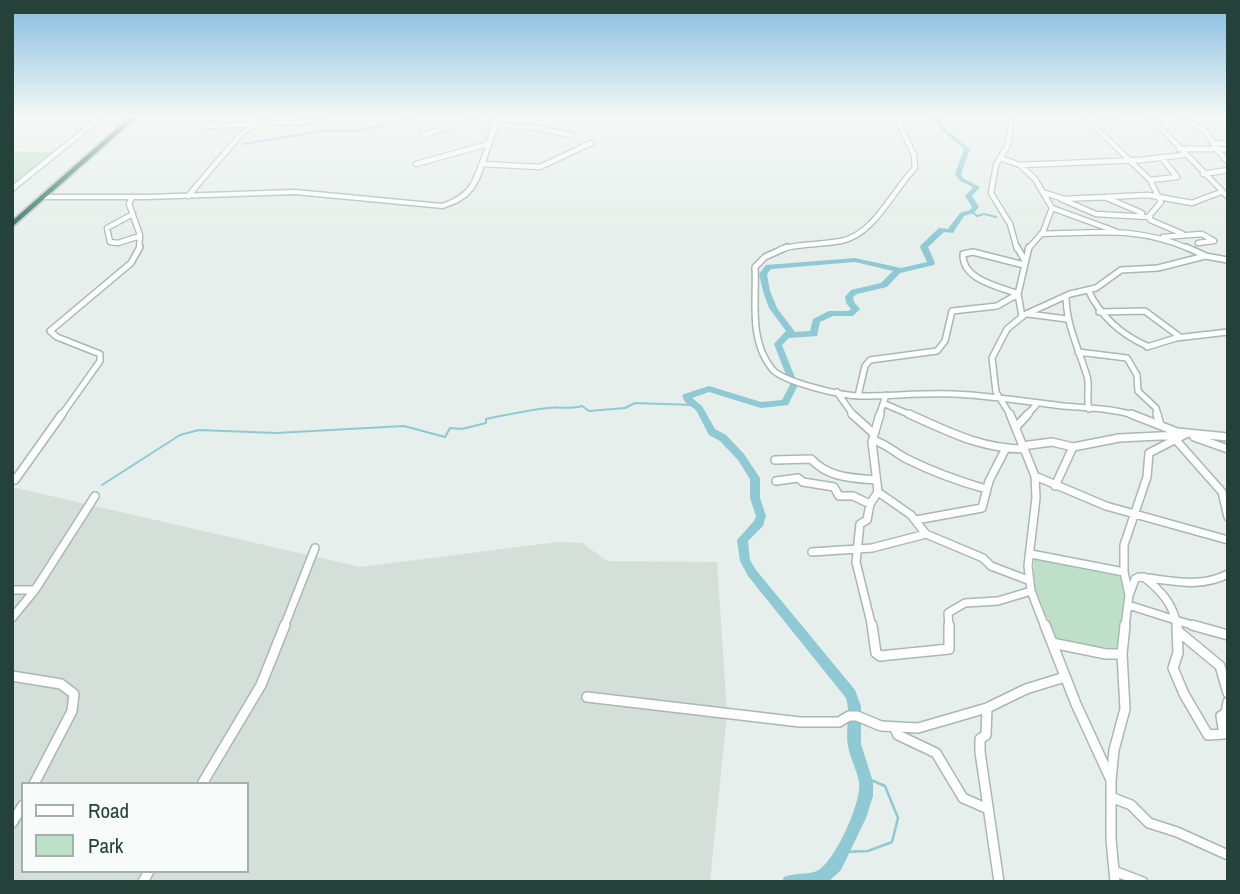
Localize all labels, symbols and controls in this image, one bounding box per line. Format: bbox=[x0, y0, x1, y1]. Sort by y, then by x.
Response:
legend bbox=[21, 782, 248, 873]
text: Road bbox=[88, 796, 129, 825]
text: Park bbox=[88, 831, 123, 860]

